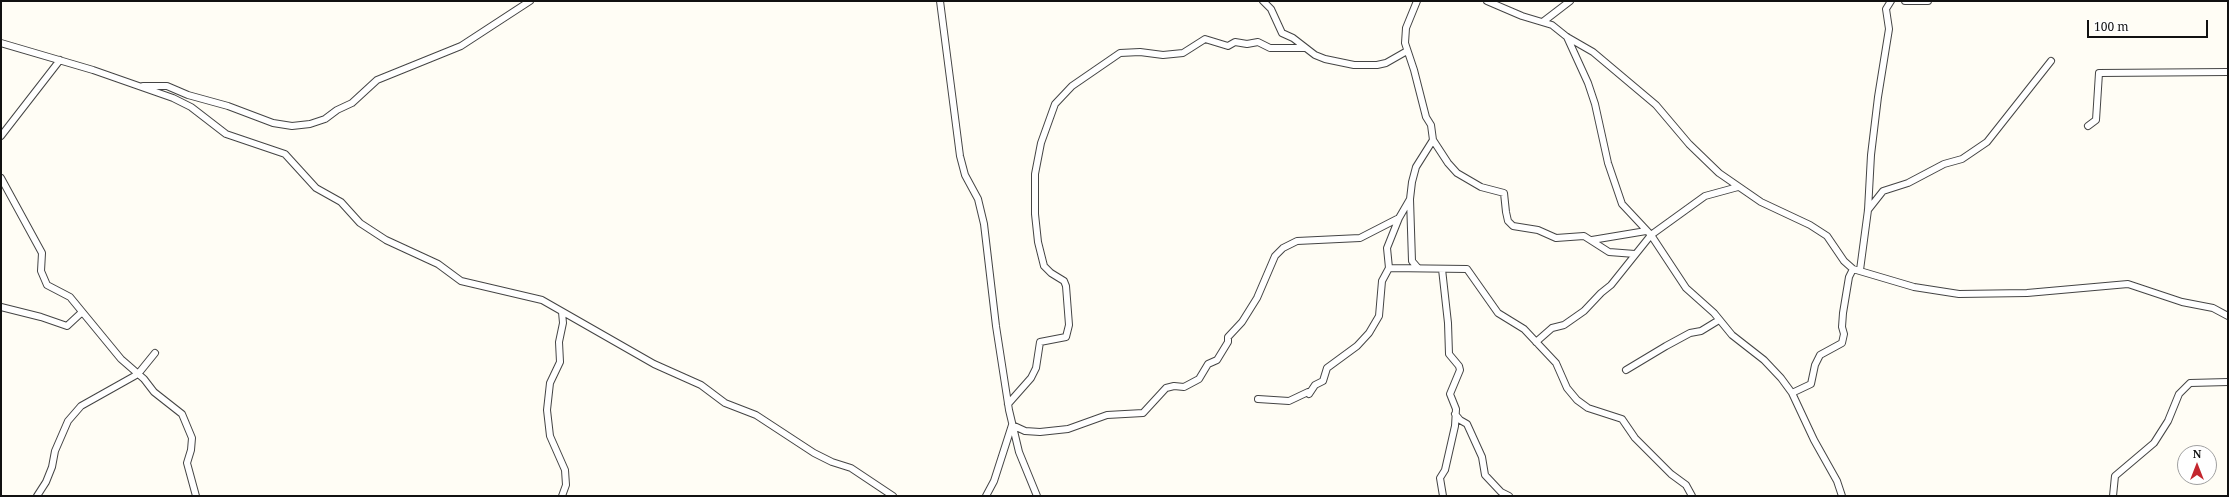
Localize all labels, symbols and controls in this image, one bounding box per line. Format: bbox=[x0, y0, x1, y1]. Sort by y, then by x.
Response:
scale bar bbox=[2089, 12, 2210, 38]
text: 100 m bbox=[2094, 18, 2129, 35]
north arrow bbox=[2177, 445, 2217, 485]
text: N bbox=[2193, 446, 2201, 461]

